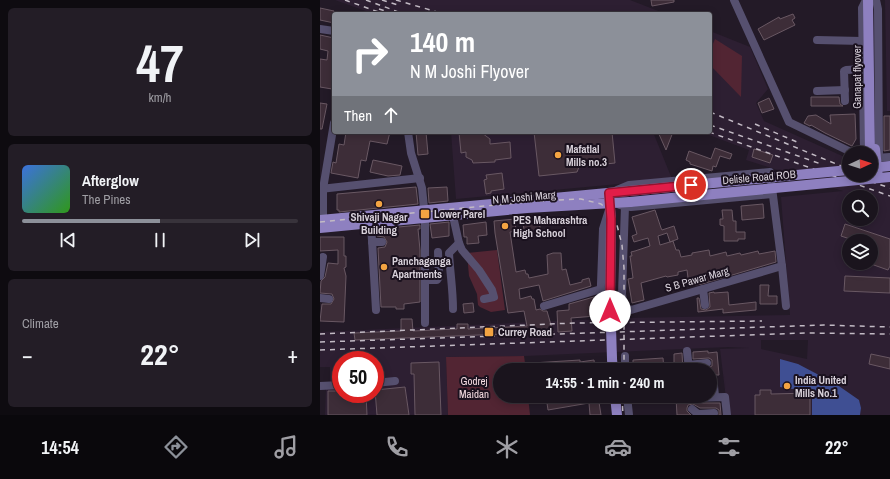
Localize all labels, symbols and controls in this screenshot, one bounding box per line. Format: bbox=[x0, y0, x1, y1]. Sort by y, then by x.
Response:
text: 140 m bbox=[410, 23, 475, 61]
text: 47 bbox=[136, 28, 184, 98]
icon: right bbox=[344, 28, 396, 80]
street label: Ganapat flyover bbox=[850, 45, 864, 109]
text: N M Joshi Flyover bbox=[410, 59, 529, 84]
text: km/h bbox=[148, 89, 172, 106]
icon: ahead bbox=[380, 104, 402, 126]
text: Then bbox=[344, 105, 372, 126]
place label: Mafatlal Mills no.3 bbox=[566, 142, 607, 169]
north arrow bbox=[842, 146, 878, 182]
map controls bbox=[842, 146, 878, 270]
marker: Mafatlal Mills no.3 bbox=[553, 150, 563, 160]
street label: Delisle Road ROB bbox=[722, 167, 796, 187]
pin bbox=[674, 168, 708, 202]
text: Afterglow bbox=[82, 170, 139, 191]
icon: arrive bbox=[680, 174, 702, 196]
street label: N M Joshi Marg bbox=[492, 187, 556, 207]
button: search bbox=[842, 190, 878, 226]
text: The Pines bbox=[82, 191, 131, 208]
marker: Shivaji Nagar Building bbox=[374, 199, 384, 209]
place label: Lower Parel bbox=[434, 207, 485, 221]
marker: Lower Parel bbox=[419, 208, 431, 220]
place label: Shivaji Nagar Building bbox=[350, 210, 408, 237]
place label: PES Maharashtra High School bbox=[513, 213, 587, 240]
marker: PES Maharashtra High School bbox=[500, 221, 510, 231]
icon: previous bbox=[57, 229, 79, 251]
icon: pause bbox=[149, 229, 171, 251]
icon: next bbox=[241, 229, 263, 251]
button: layers bbox=[842, 234, 878, 270]
place label: Panchaganga Apartments bbox=[392, 254, 451, 281]
marker: Panchaganga Apartments bbox=[379, 262, 389, 272]
street label: S B Pawar Marg bbox=[664, 263, 730, 295]
position arrow bbox=[589, 290, 631, 332]
text: Climate bbox=[22, 315, 59, 332]
place label: Currey Road bbox=[498, 325, 552, 339]
marker: Currey Road bbox=[483, 326, 495, 338]
text: 22° bbox=[140, 334, 180, 374]
text: − bbox=[22, 340, 33, 370]
text: + bbox=[287, 340, 298, 370]
speed limit sign: 50 bbox=[332, 351, 384, 403]
text: 14:55 · 1 min · 240 m bbox=[546, 372, 664, 393]
place label: India United Mills No.1 bbox=[795, 373, 847, 400]
park label: Godrej Maidan bbox=[459, 374, 489, 401]
marker: India United Mills No.1 bbox=[782, 381, 792, 391]
icon: directions bbox=[162, 433, 190, 461]
icon: music bbox=[272, 433, 300, 461]
icon: phone bbox=[383, 433, 411, 461]
icon: climate bbox=[493, 433, 521, 461]
icon: car bbox=[604, 433, 632, 461]
icon: filters bbox=[715, 433, 743, 461]
text: 14:54 bbox=[41, 435, 79, 460]
text: 22° bbox=[825, 435, 849, 460]

